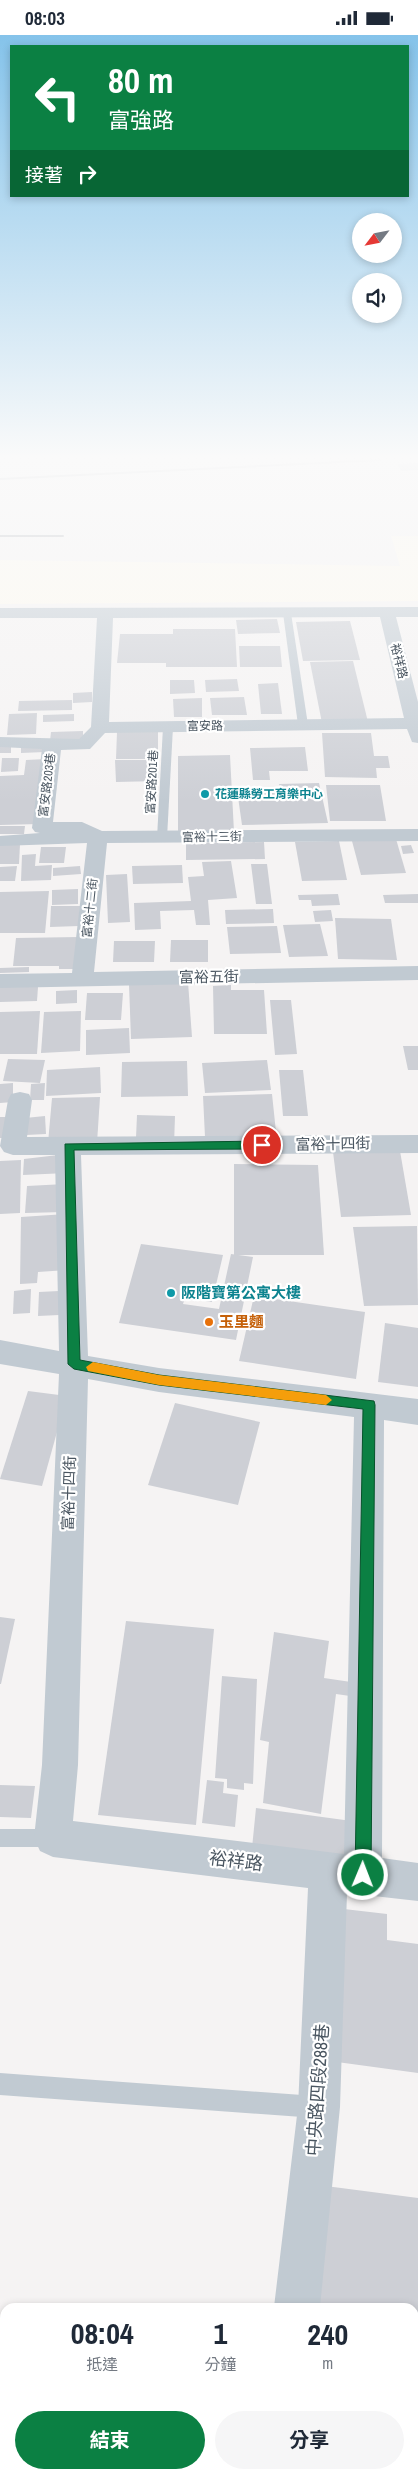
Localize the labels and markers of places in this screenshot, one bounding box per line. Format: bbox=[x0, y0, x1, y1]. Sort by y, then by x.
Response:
place label: 花蓮縣勞工育樂中心 bbox=[215, 786, 323, 802]
marker: 花蓮縣勞工育樂中心 bbox=[199, 788, 211, 800]
pin bbox=[241, 1124, 283, 1166]
place label: 阪階寶第公寓大樓 bbox=[181, 1282, 301, 1303]
marker: 阪階寶第公寓大樓 bbox=[165, 1287, 177, 1299]
place label: 玉里麵 bbox=[219, 1311, 264, 1332]
marker: 玉里麵 bbox=[203, 1316, 215, 1328]

